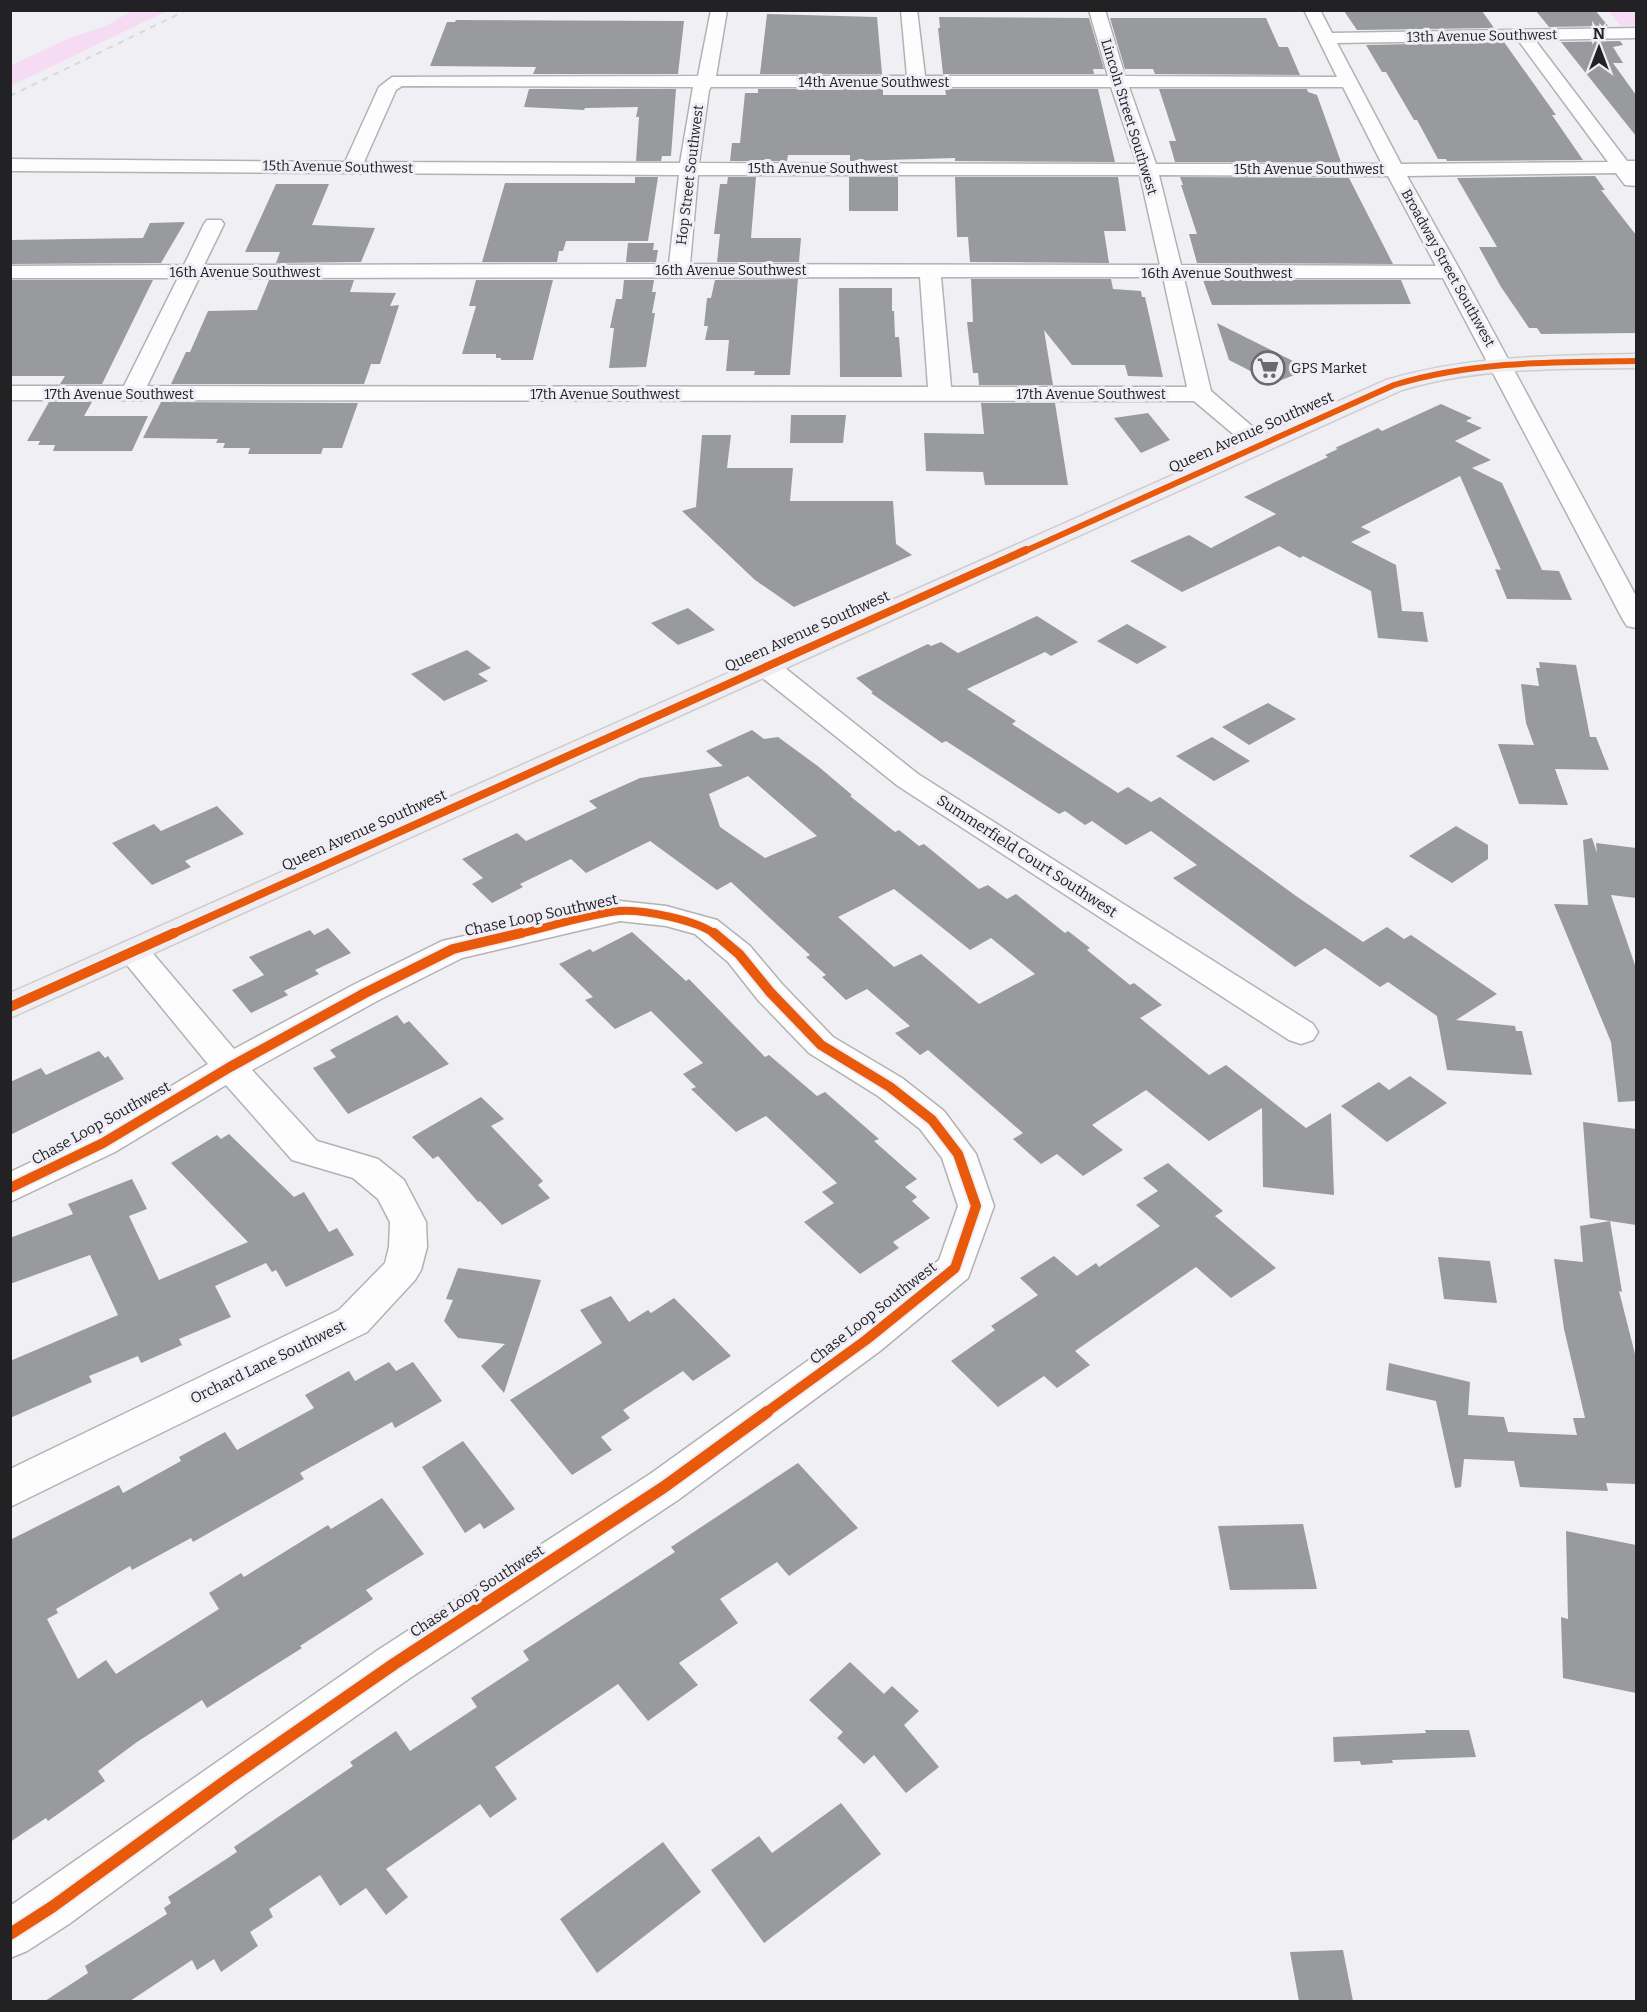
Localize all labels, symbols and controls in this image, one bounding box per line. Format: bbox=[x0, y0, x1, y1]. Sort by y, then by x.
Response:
north arrow bbox=[1569, 18, 1629, 78]
text: N bbox=[1593, 24, 1605, 43]
street label: 13th Avenue Southwest bbox=[1407, 26, 1557, 46]
street label: Lincoln Street Southwest bbox=[1097, 37, 1161, 197]
street label: 14th Avenue Southwest bbox=[799, 74, 949, 91]
street label: Hop Street Southwest bbox=[673, 104, 707, 246]
street label: 15th Avenue Southwest bbox=[263, 157, 413, 177]
street label: 15th Avenue Southwest bbox=[748, 160, 898, 177]
street label: 15th Avenue Southwest bbox=[1234, 161, 1384, 178]
street label: Broadway Street Southwest bbox=[1398, 186, 1498, 350]
street label: 16th Avenue Southwest bbox=[656, 262, 806, 279]
street label: 16th Avenue Southwest bbox=[170, 264, 320, 281]
street label: 16th Avenue Southwest bbox=[1142, 265, 1292, 282]
supermarket icon: GPS Market bbox=[1250, 350, 1286, 386]
place label: GPS Market bbox=[1291, 360, 1367, 377]
street label: 17th Avenue Southwest bbox=[44, 386, 194, 403]
street label: 17th Avenue Southwest bbox=[530, 386, 680, 403]
street label: 17th Avenue Southwest bbox=[1016, 386, 1166, 403]
street label: Queen Avenue Southwest bbox=[1166, 387, 1337, 477]
street label: Queen Avenue Southwest bbox=[722, 586, 893, 676]
street label: Queen Avenue Southwest bbox=[279, 785, 450, 875]
street label: Summerfield Court Southwest bbox=[933, 791, 1121, 921]
street label: Chase Loop Southwest bbox=[463, 890, 620, 940]
street label: Chase Loop Southwest bbox=[28, 1077, 174, 1169]
street label: Chase Loop Southwest bbox=[806, 1258, 940, 1368]
street label: Orchard Lane Southwest bbox=[187, 1316, 349, 1408]
street label: Chase Loop Southwest bbox=[407, 1541, 548, 1641]

